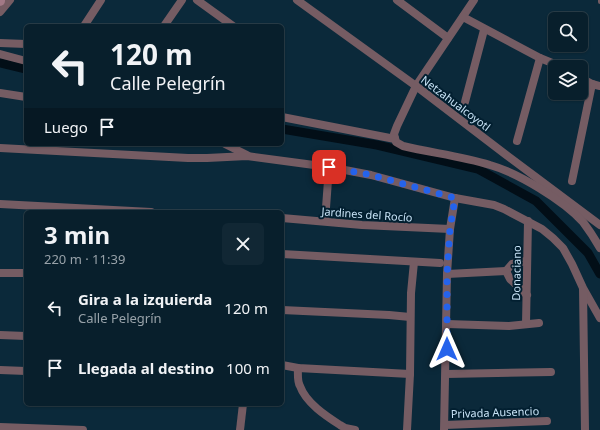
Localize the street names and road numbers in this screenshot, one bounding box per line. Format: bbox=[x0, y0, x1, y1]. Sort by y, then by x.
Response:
street label: Netzahualcoyotl bbox=[418, 72, 494, 134]
street label: Jardines del Rocío bbox=[320, 203, 413, 225]
street label: Donaciano bbox=[508, 245, 524, 301]
street label: Privada Ausencio bbox=[451, 403, 540, 421]

